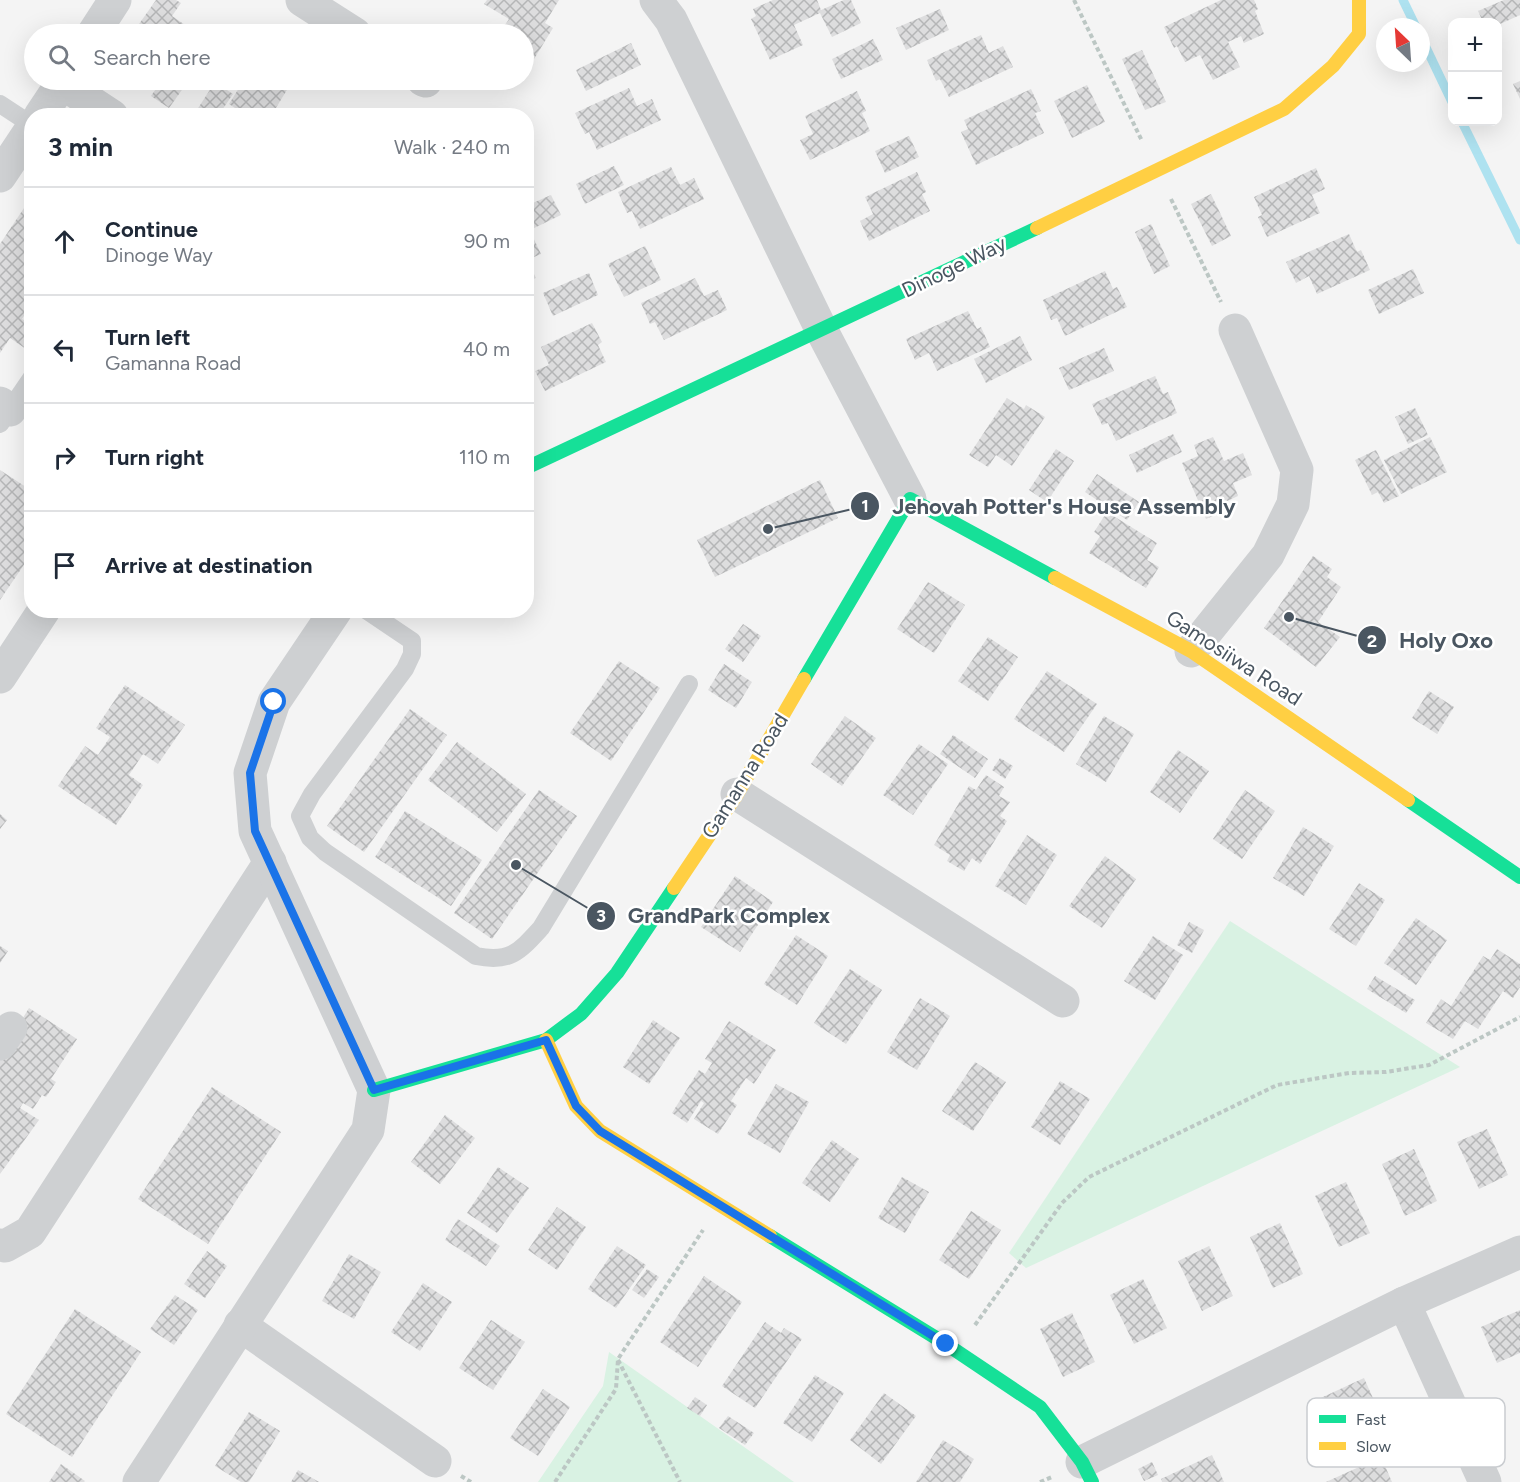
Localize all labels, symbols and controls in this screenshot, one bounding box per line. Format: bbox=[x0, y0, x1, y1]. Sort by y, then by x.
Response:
north arrow bbox=[1376, 18, 1430, 72]
map controls bbox=[1448, 18, 1502, 126]
button: + bbox=[1448, 18, 1502, 72]
search box bbox=[24, 24, 534, 90]
icon: search bbox=[45, 41, 78, 74]
text: Search here bbox=[93, 44, 211, 71]
button: − bbox=[1448, 72, 1502, 126]
text: 3 min bbox=[48, 131, 113, 163]
text: Walk · 240 m bbox=[394, 135, 510, 159]
text: Continue bbox=[105, 216, 198, 243]
icon: ahead bbox=[48, 225, 81, 258]
text: 90 m bbox=[464, 229, 510, 253]
street label: Dinoge Way bbox=[897, 231, 1010, 303]
text: Dinoge Way bbox=[105, 243, 213, 267]
text: Turn left bbox=[105, 324, 191, 351]
icon: left bbox=[48, 333, 81, 366]
text: 40 m bbox=[463, 337, 510, 361]
text: Gamanna Road bbox=[105, 351, 241, 375]
icon: right bbox=[48, 441, 81, 474]
text: Turn right bbox=[105, 444, 204, 471]
text: 110 m bbox=[459, 445, 510, 469]
callout: Jehovah Potter's House Assembly bbox=[850, 486, 1247, 526]
text: Jehovah Potter's House Assembly bbox=[892, 493, 1236, 520]
text: 1 bbox=[861, 495, 869, 517]
icon: arrive bbox=[48, 549, 81, 582]
text: Arrive at destination bbox=[105, 552, 313, 579]
street label: Gamosiiwa Road bbox=[1162, 604, 1307, 711]
callout: Holy Oxo bbox=[1357, 620, 1505, 660]
text: Holy Oxo bbox=[1399, 627, 1493, 654]
text: 2 bbox=[1367, 630, 1377, 652]
route start bbox=[260, 688, 286, 714]
street label: Gamanna Road bbox=[696, 709, 793, 843]
callout: GrandPark Complex bbox=[586, 896, 843, 936]
text: GrandPark Complex bbox=[628, 902, 830, 929]
text: 3 bbox=[596, 905, 606, 927]
route end bbox=[932, 1330, 958, 1356]
legend bbox=[1307, 1398, 1505, 1467]
text: Fast bbox=[1356, 1410, 1386, 1429]
text: Slow bbox=[1356, 1437, 1391, 1456]

